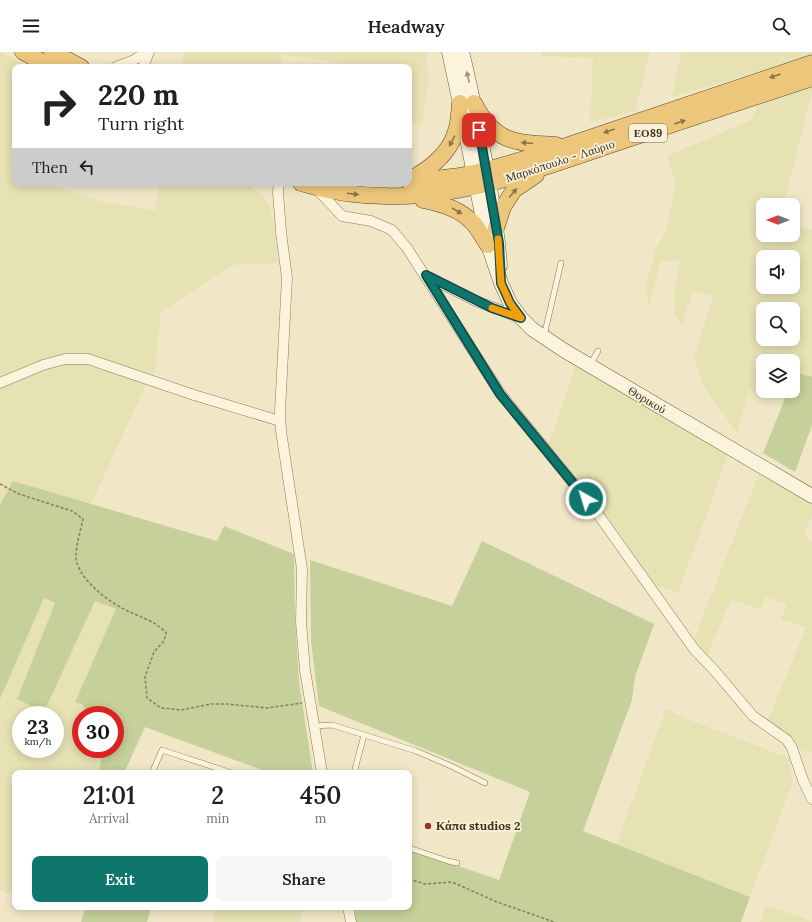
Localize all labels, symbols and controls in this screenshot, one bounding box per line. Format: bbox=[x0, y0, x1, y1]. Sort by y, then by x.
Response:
icon: menu bbox=[20, 15, 42, 37]
text: Headway bbox=[368, 15, 444, 38]
icon: search bbox=[770, 15, 792, 37]
one-way arrow bbox=[465, 71, 471, 83]
one-way arrow bbox=[769, 73, 781, 79]
text: 220 m bbox=[98, 77, 179, 113]
icon: right bbox=[32, 80, 84, 132]
text: Turn right bbox=[98, 112, 184, 135]
pin bbox=[462, 113, 496, 147]
icon: arrive bbox=[468, 119, 490, 141]
one-way arrow bbox=[674, 119, 686, 125]
road number: ΕΟ89 bbox=[629, 124, 667, 142]
one-way arrow bbox=[603, 128, 615, 134]
one-way arrow bbox=[448, 135, 455, 147]
street label: Μαρκόπουλο - Λαύριο bbox=[503, 136, 616, 185]
one-way arrow bbox=[521, 140, 533, 147]
icon: left bbox=[76, 156, 98, 178]
text: Then bbox=[32, 158, 68, 177]
one-way arrow bbox=[509, 188, 517, 198]
one-way arrow bbox=[347, 190, 359, 197]
north arrow bbox=[756, 198, 800, 242]
map controls bbox=[756, 198, 800, 398]
one-way arrow bbox=[451, 207, 462, 215]
button: sound bbox=[756, 250, 800, 294]
button: search bbox=[756, 302, 800, 346]
button: layers bbox=[756, 354, 800, 398]
street label: Θορικού bbox=[626, 382, 669, 417]
position arrow bbox=[565, 478, 607, 520]
speed limit sign: 30 bbox=[72, 706, 124, 758]
text: 23 bbox=[27, 714, 49, 739]
text: km/h bbox=[24, 735, 52, 748]
text: 21:01 bbox=[83, 780, 135, 811]
text: 2 bbox=[211, 780, 224, 811]
text: 450 bbox=[300, 780, 341, 811]
text: Arrival bbox=[89, 810, 129, 827]
text: min bbox=[206, 810, 229, 827]
text: m bbox=[315, 810, 326, 827]
place label: Κάπα studios 2 bbox=[436, 818, 520, 833]
marker: Κάπα studios 2 bbox=[423, 821, 433, 831]
button: Exit bbox=[32, 856, 208, 902]
button: Share bbox=[216, 856, 392, 902]

